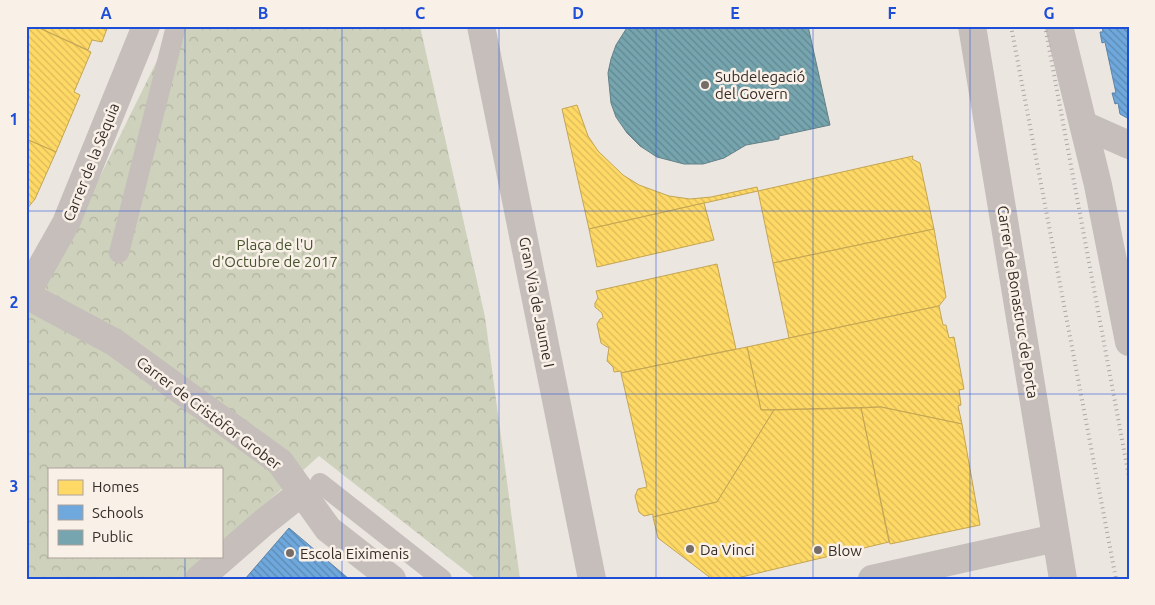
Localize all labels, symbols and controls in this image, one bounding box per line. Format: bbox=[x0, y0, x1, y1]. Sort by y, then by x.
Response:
text: A bbox=[100, 4, 112, 22]
text: B bbox=[258, 4, 268, 22]
text: C bbox=[415, 4, 425, 22]
text: D bbox=[572, 4, 584, 22]
text: E bbox=[730, 4, 740, 22]
text: F bbox=[888, 4, 897, 22]
text: G bbox=[1043, 4, 1055, 22]
place label: Subdelegació del Govern bbox=[715, 68, 805, 102]
marker: Subdelegació del Govern bbox=[699, 79, 711, 91]
street label: Carrer de la Sèquia bbox=[59, 100, 123, 224]
text: 1 bbox=[9, 110, 19, 128]
street label: Carrer de Bonastruc de Porta bbox=[994, 204, 1042, 400]
street label: Gran Via de Jaume I bbox=[516, 235, 558, 369]
park label: Plaça de l'U d'Octubre de 2017 bbox=[212, 236, 338, 270]
text: 2 bbox=[9, 293, 19, 311]
street label: Carrer de Cristòfor Grober bbox=[133, 353, 285, 473]
legend bbox=[48, 468, 222, 558]
text: 3 bbox=[9, 477, 19, 495]
text: Homes bbox=[92, 478, 139, 495]
text: Schools bbox=[92, 504, 143, 521]
text: Public bbox=[92, 528, 133, 545]
place label: Da Vinci bbox=[700, 541, 755, 558]
place label: Blow bbox=[828, 542, 862, 559]
marker: Da Vinci bbox=[684, 543, 696, 555]
marker: Blow bbox=[812, 544, 824, 556]
place label: Escola Eiximenis bbox=[300, 545, 409, 562]
marker: Escola Eiximenis bbox=[284, 547, 296, 559]

